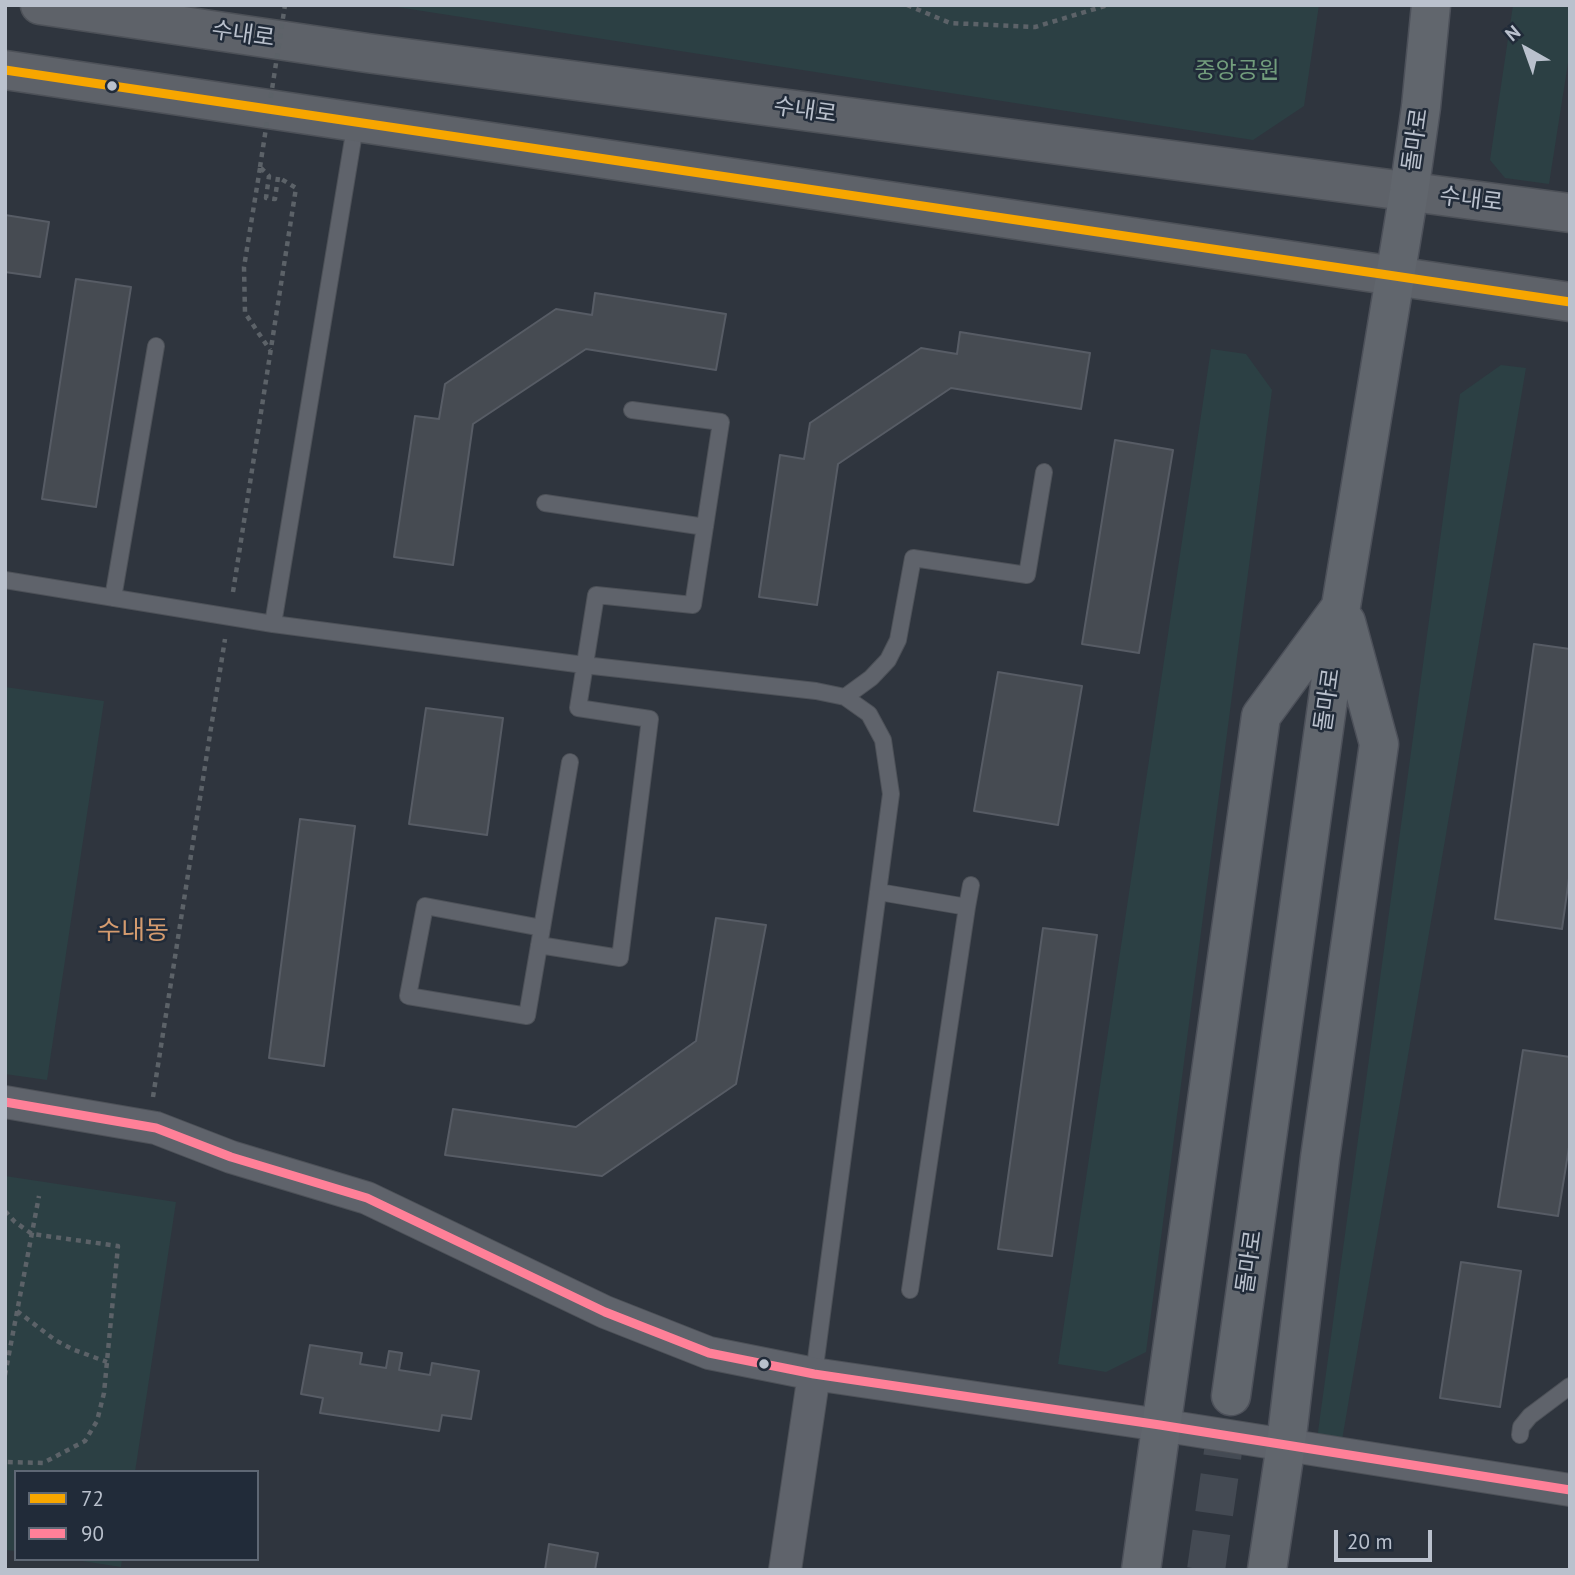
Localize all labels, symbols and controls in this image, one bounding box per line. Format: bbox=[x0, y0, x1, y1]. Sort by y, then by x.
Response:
north arrow bbox=[1491, 14, 1561, 84]
street label: 수내로 bbox=[210, 17, 276, 53]
text: N bbox=[1500, 20, 1525, 46]
park label: 중앙공원 bbox=[1195, 57, 1279, 85]
unlabelled marker bbox=[105, 79, 119, 93]
street label: 수내로 bbox=[772, 93, 838, 129]
street label: 돌마로 bbox=[1398, 107, 1434, 173]
street label: 수내로 bbox=[1438, 182, 1504, 218]
street label: 돌마로 bbox=[1310, 667, 1346, 733]
district label: 수내동 bbox=[97, 916, 169, 948]
street label: 돌마로 bbox=[1232, 1229, 1268, 1295]
unlabelled marker bbox=[757, 1357, 771, 1371]
legend bbox=[14, 1470, 259, 1561]
text: 72 bbox=[81, 1485, 104, 1512]
scale bar bbox=[1337, 1516, 1435, 1560]
text: 90 bbox=[81, 1520, 104, 1547]
text: 20 m bbox=[1347, 1528, 1393, 1555]

